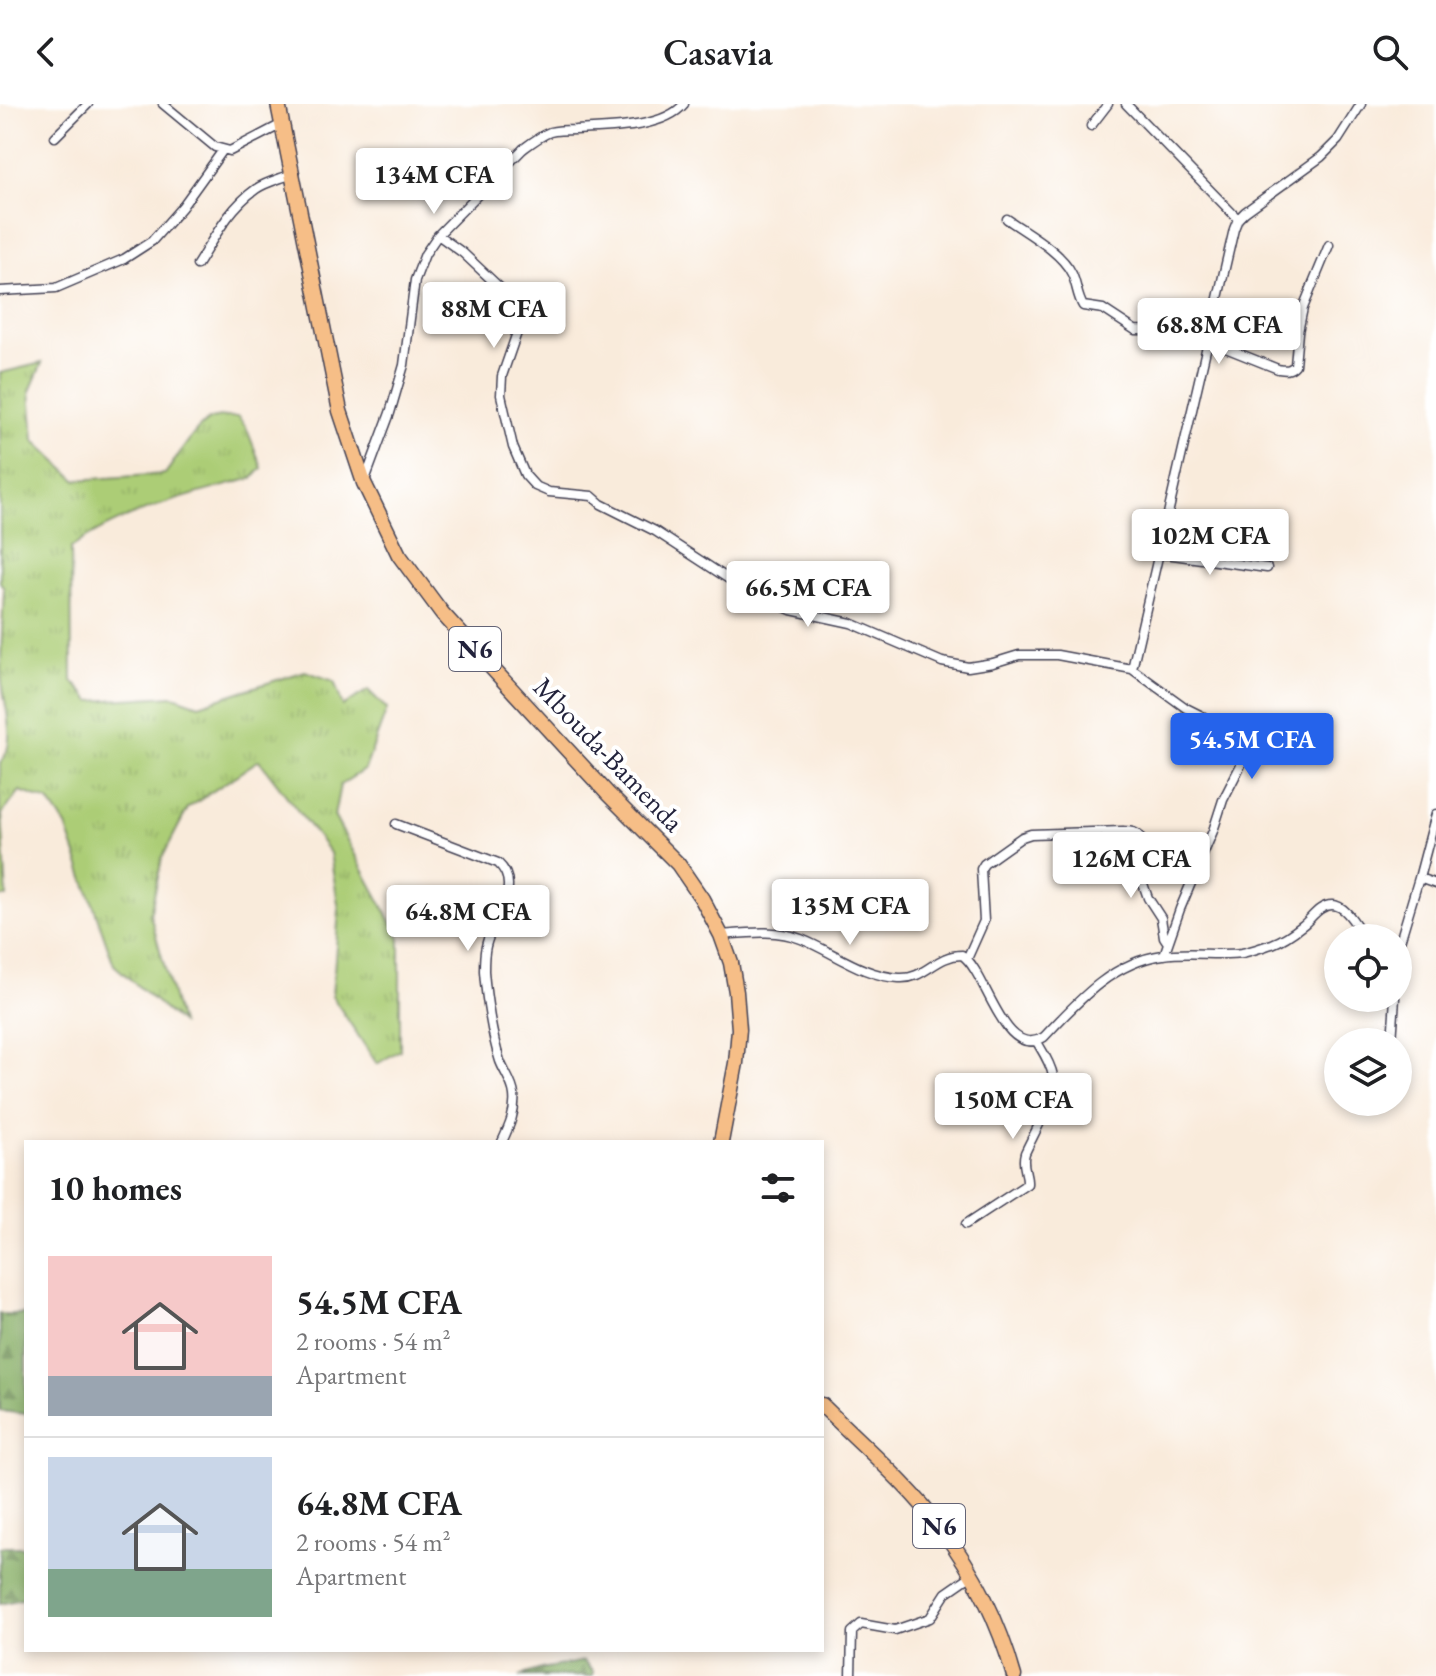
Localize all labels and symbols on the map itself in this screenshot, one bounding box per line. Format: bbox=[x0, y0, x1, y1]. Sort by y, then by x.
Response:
pin: 134M CFA bbox=[351, 148, 517, 216]
pin: 88M CFA bbox=[420, 282, 568, 350]
pin: 68.8M CFA bbox=[1127, 298, 1311, 366]
pin: 102M CFA bbox=[1127, 509, 1293, 577]
pin: 66.5M CFA bbox=[716, 561, 900, 629]
road number: N6 bbox=[449, 627, 501, 671]
street label: Mbouda-Bamenda bbox=[526, 669, 693, 840]
pin: 54.5M CFA bbox=[1160, 713, 1344, 781]
pin: 126M CFA bbox=[1048, 832, 1214, 900]
pin: 135M CFA bbox=[767, 879, 933, 947]
pin: 64.8M CFA bbox=[376, 885, 560, 953]
pin: 150M CFA bbox=[930, 1073, 1096, 1141]
road number: N6 bbox=[913, 1504, 965, 1548]

